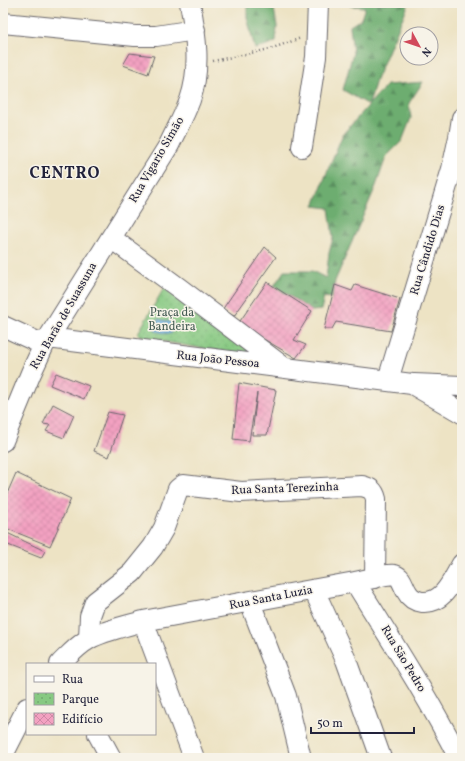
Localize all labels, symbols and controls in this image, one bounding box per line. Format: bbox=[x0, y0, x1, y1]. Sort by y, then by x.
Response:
north arrow bbox=[399, 26, 439, 66]
text: N bbox=[417, 44, 434, 59]
street label: Rua Vigario Simão bbox=[126, 114, 188, 206]
district label: CENTRO bbox=[29, 163, 101, 185]
street label: Rua Cândido Dias bbox=[407, 203, 449, 297]
street label: Rua Barão de Suassuna bbox=[27, 260, 101, 372]
park label: Praça da Bandeira bbox=[148, 305, 196, 335]
street label: Rua João Pessoa bbox=[176, 348, 260, 372]
street label: Rua Santa Terezinha bbox=[231, 479, 339, 499]
street label: Rua Santa Luzia bbox=[228, 582, 314, 614]
street label: Rua São Pedro bbox=[377, 623, 429, 695]
legend bbox=[26, 663, 156, 735]
text: Rua bbox=[62, 672, 83, 688]
text: Parque bbox=[62, 692, 99, 708]
scale bar bbox=[311, 709, 414, 735]
text: Edifício bbox=[62, 712, 103, 728]
text: 50 m bbox=[317, 716, 343, 732]

